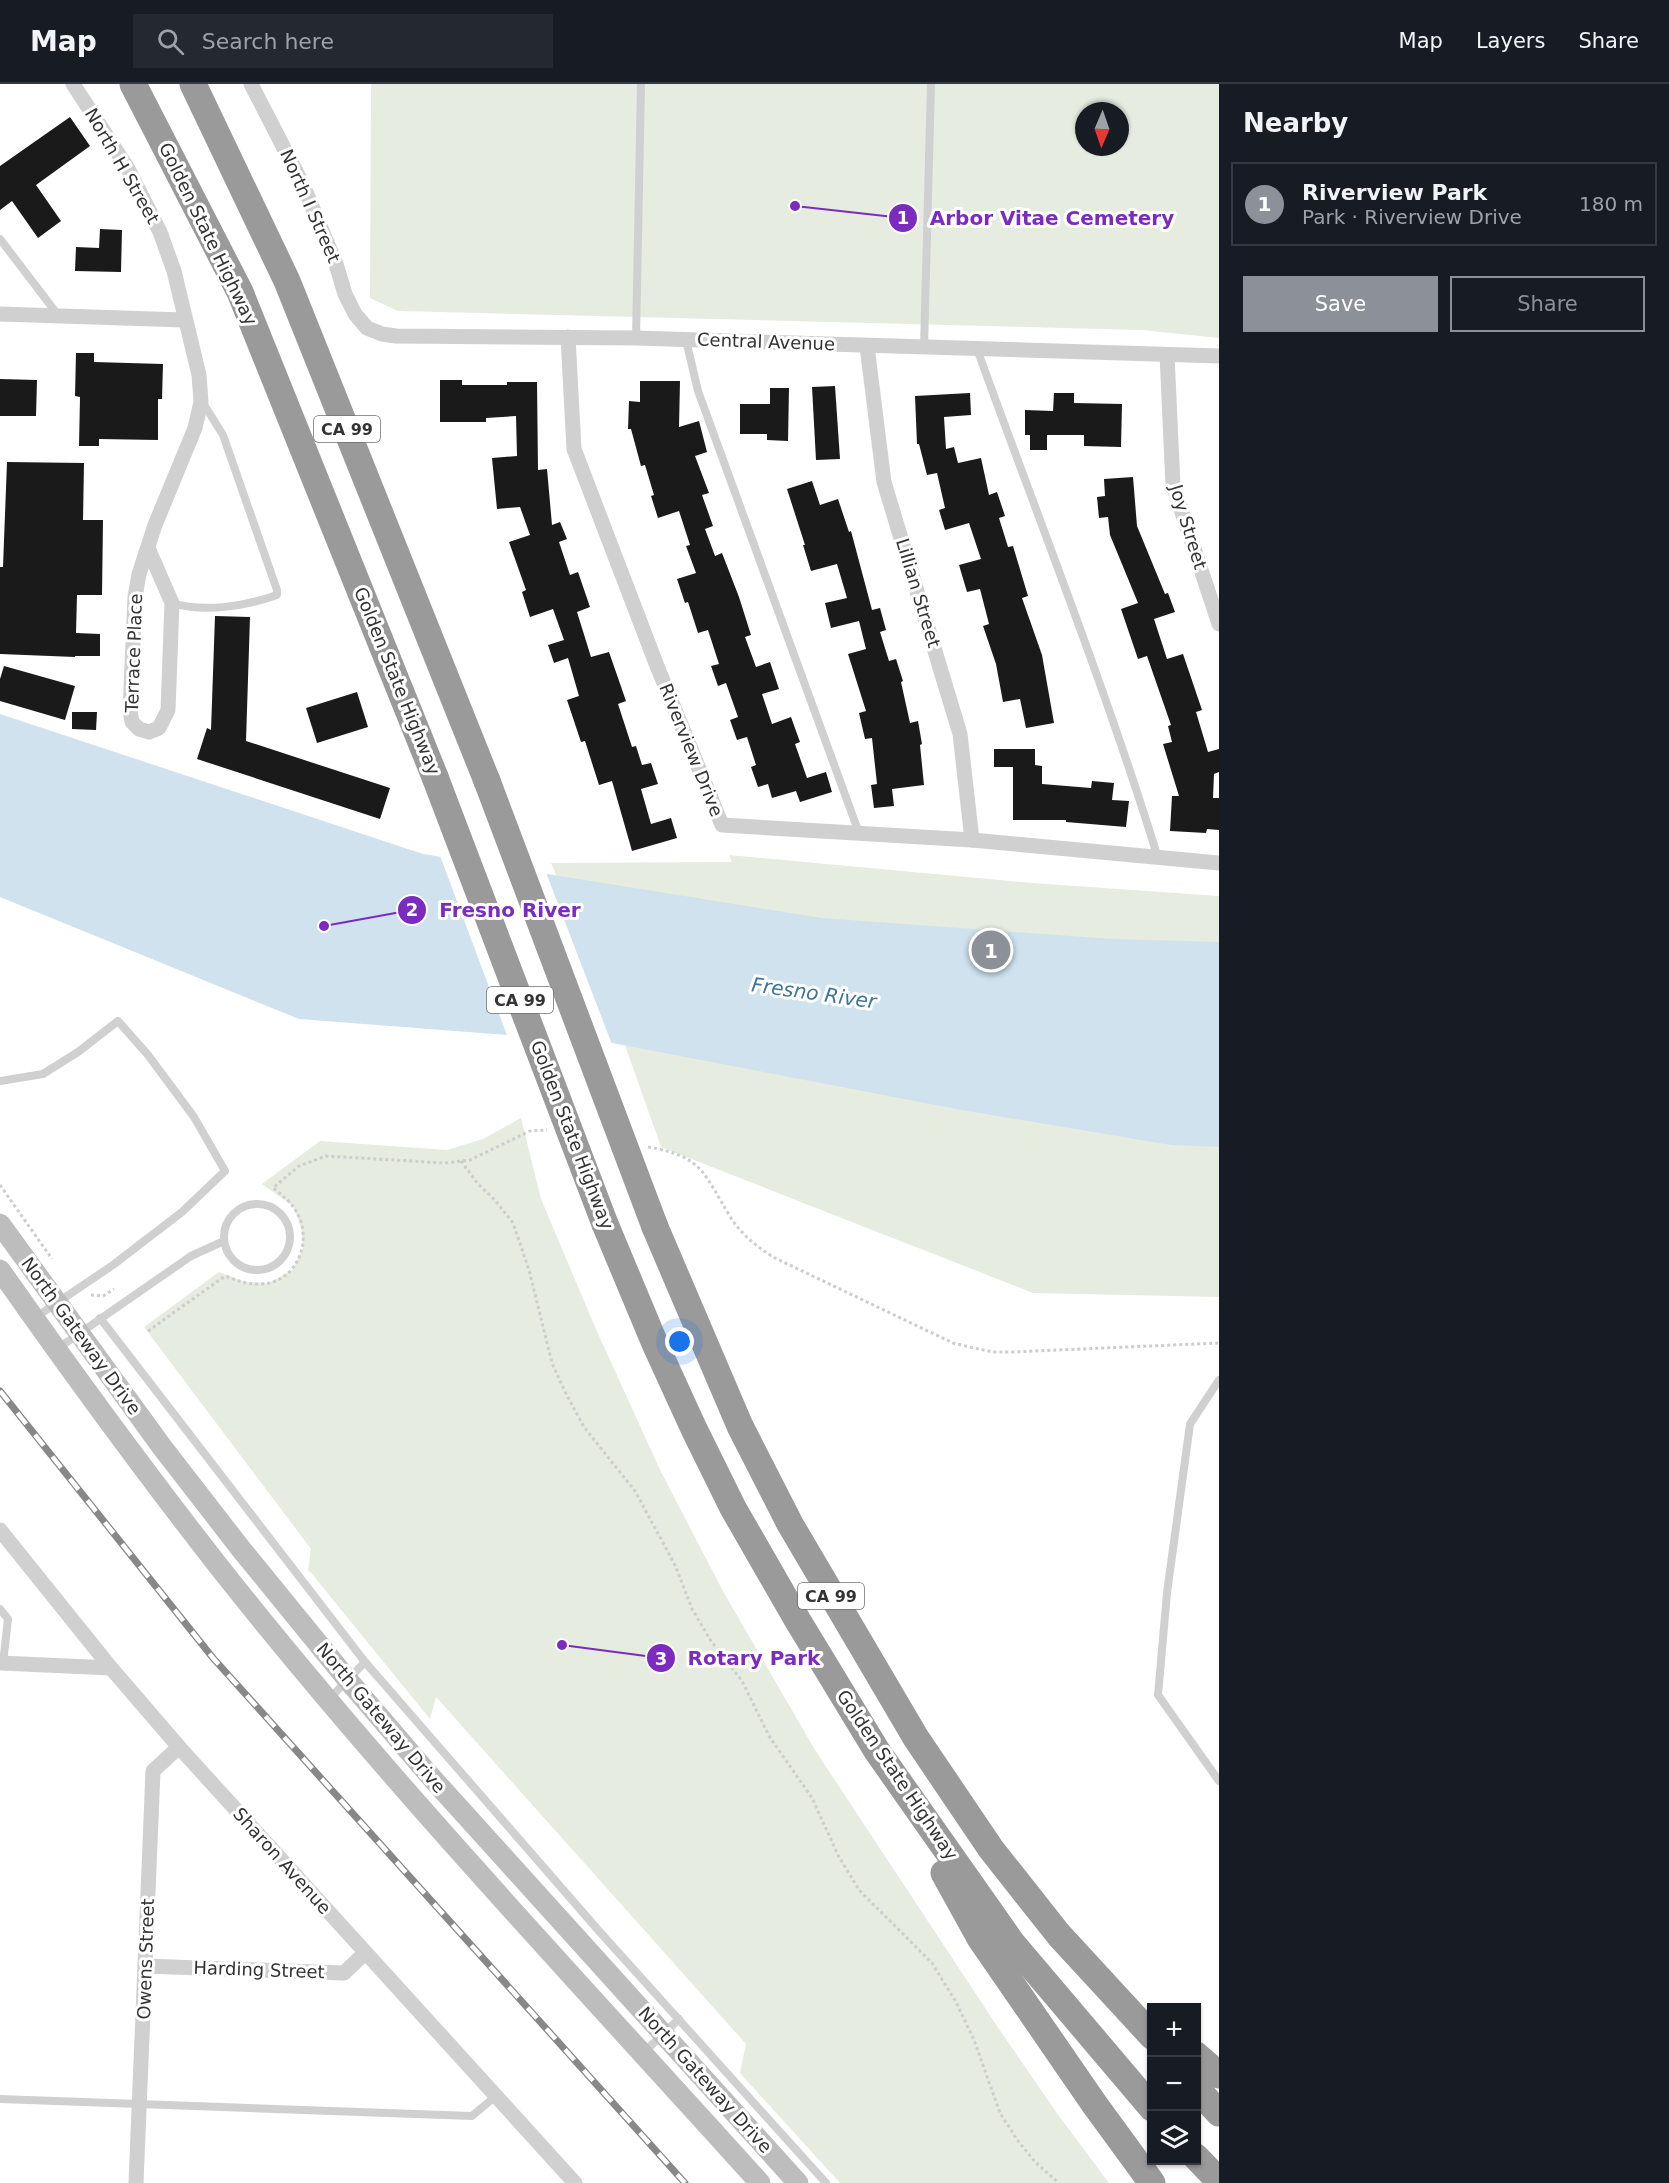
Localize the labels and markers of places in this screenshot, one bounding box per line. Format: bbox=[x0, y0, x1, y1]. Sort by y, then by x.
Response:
callout: Arbor Vitae Cemetery bbox=[888, 199, 1186, 237]
callout: Fresno River bbox=[397, 891, 593, 929]
pin: 1 bbox=[972, 928, 1010, 972]
callout: Rotary Park bbox=[646, 1639, 833, 1677]

